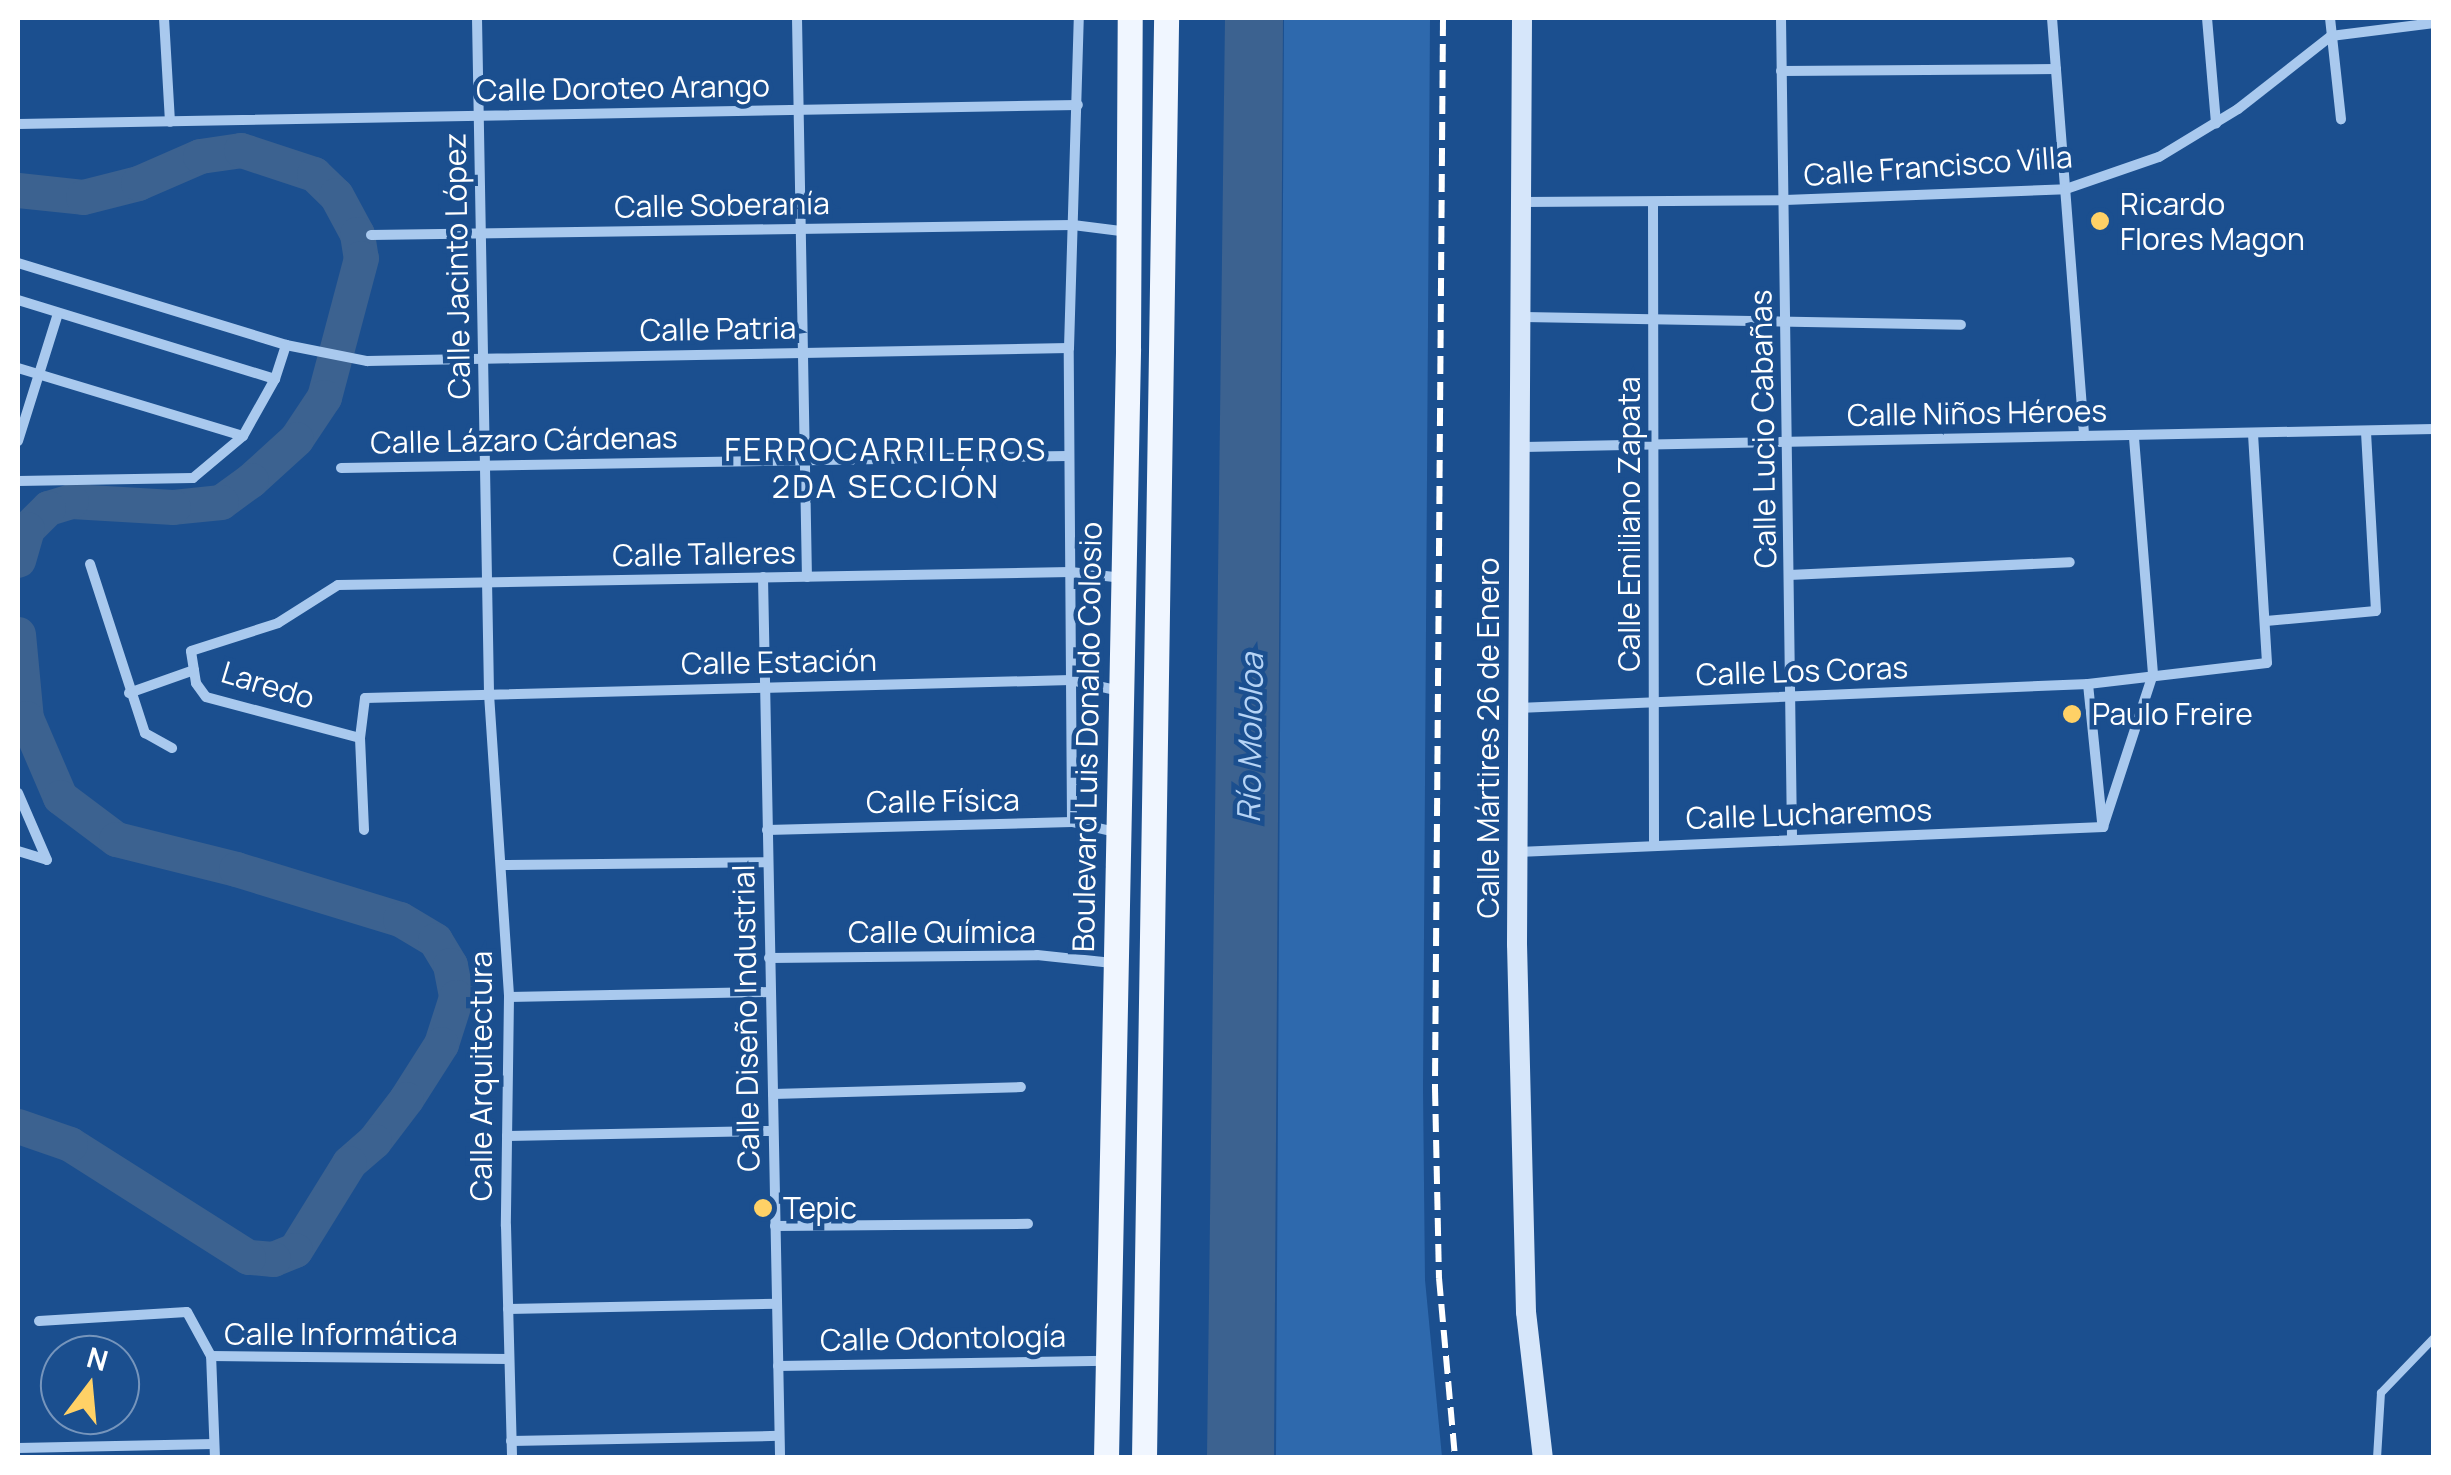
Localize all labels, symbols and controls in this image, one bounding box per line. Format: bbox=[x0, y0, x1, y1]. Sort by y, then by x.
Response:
street label: Calle Doroteo Arango bbox=[476, 67, 770, 109]
street label: Calle Jacinto López bbox=[437, 132, 477, 400]
street label: Calle Francisco Villa bbox=[1802, 139, 2074, 193]
street label: Calle Soberanía bbox=[614, 185, 830, 225]
place label: Ricardo Flores Magon bbox=[2120, 186, 2305, 256]
marker: Ricardo Flores Magon bbox=[2089, 210, 2111, 232]
street label: Calle Lucio Cabañas bbox=[1743, 289, 1783, 569]
street label: Calle Patria bbox=[640, 310, 796, 348]
street label: Calle Emiliano Zapata bbox=[1611, 376, 1647, 672]
street label: Calle Niños Héroes bbox=[1847, 393, 2107, 433]
street label: Calle Lázaro Cárdenas bbox=[370, 419, 678, 461]
district label: FERROCARRILEROS 2DA SECCIÓN bbox=[724, 431, 1048, 506]
street label: Boulevard Luis Donaldo Colosio bbox=[1065, 522, 1109, 952]
street label: Calle Talleres bbox=[612, 534, 796, 574]
street label: Calle Mártires 26 de Enero bbox=[1470, 558, 1506, 918]
street label: Calle Estación bbox=[681, 642, 877, 682]
street label: Calle Los Coras bbox=[1695, 649, 1909, 693]
water label: Río Mololoa bbox=[1229, 653, 1271, 823]
street label: Laredo bbox=[217, 654, 319, 716]
place label: Paulo Freire bbox=[2092, 696, 2253, 732]
marker: Paulo Freire bbox=[2061, 703, 2083, 725]
street label: Calle Física bbox=[866, 782, 1020, 820]
street label: Calle Lucharemos bbox=[1685, 792, 1933, 836]
street label: Calle Diseño Industrial bbox=[725, 864, 767, 1172]
street label: Calle Química bbox=[848, 914, 1036, 950]
street label: Calle Arquitectura bbox=[463, 951, 499, 1201]
place label: Tepic bbox=[783, 1190, 857, 1226]
marker: Tepic bbox=[752, 1197, 774, 1219]
street label: Calle Informática bbox=[224, 1316, 458, 1352]
street label: Calle Odontología bbox=[820, 1318, 1066, 1358]
north arrow bbox=[40, 1335, 140, 1435]
text: N bbox=[83, 1337, 113, 1379]

